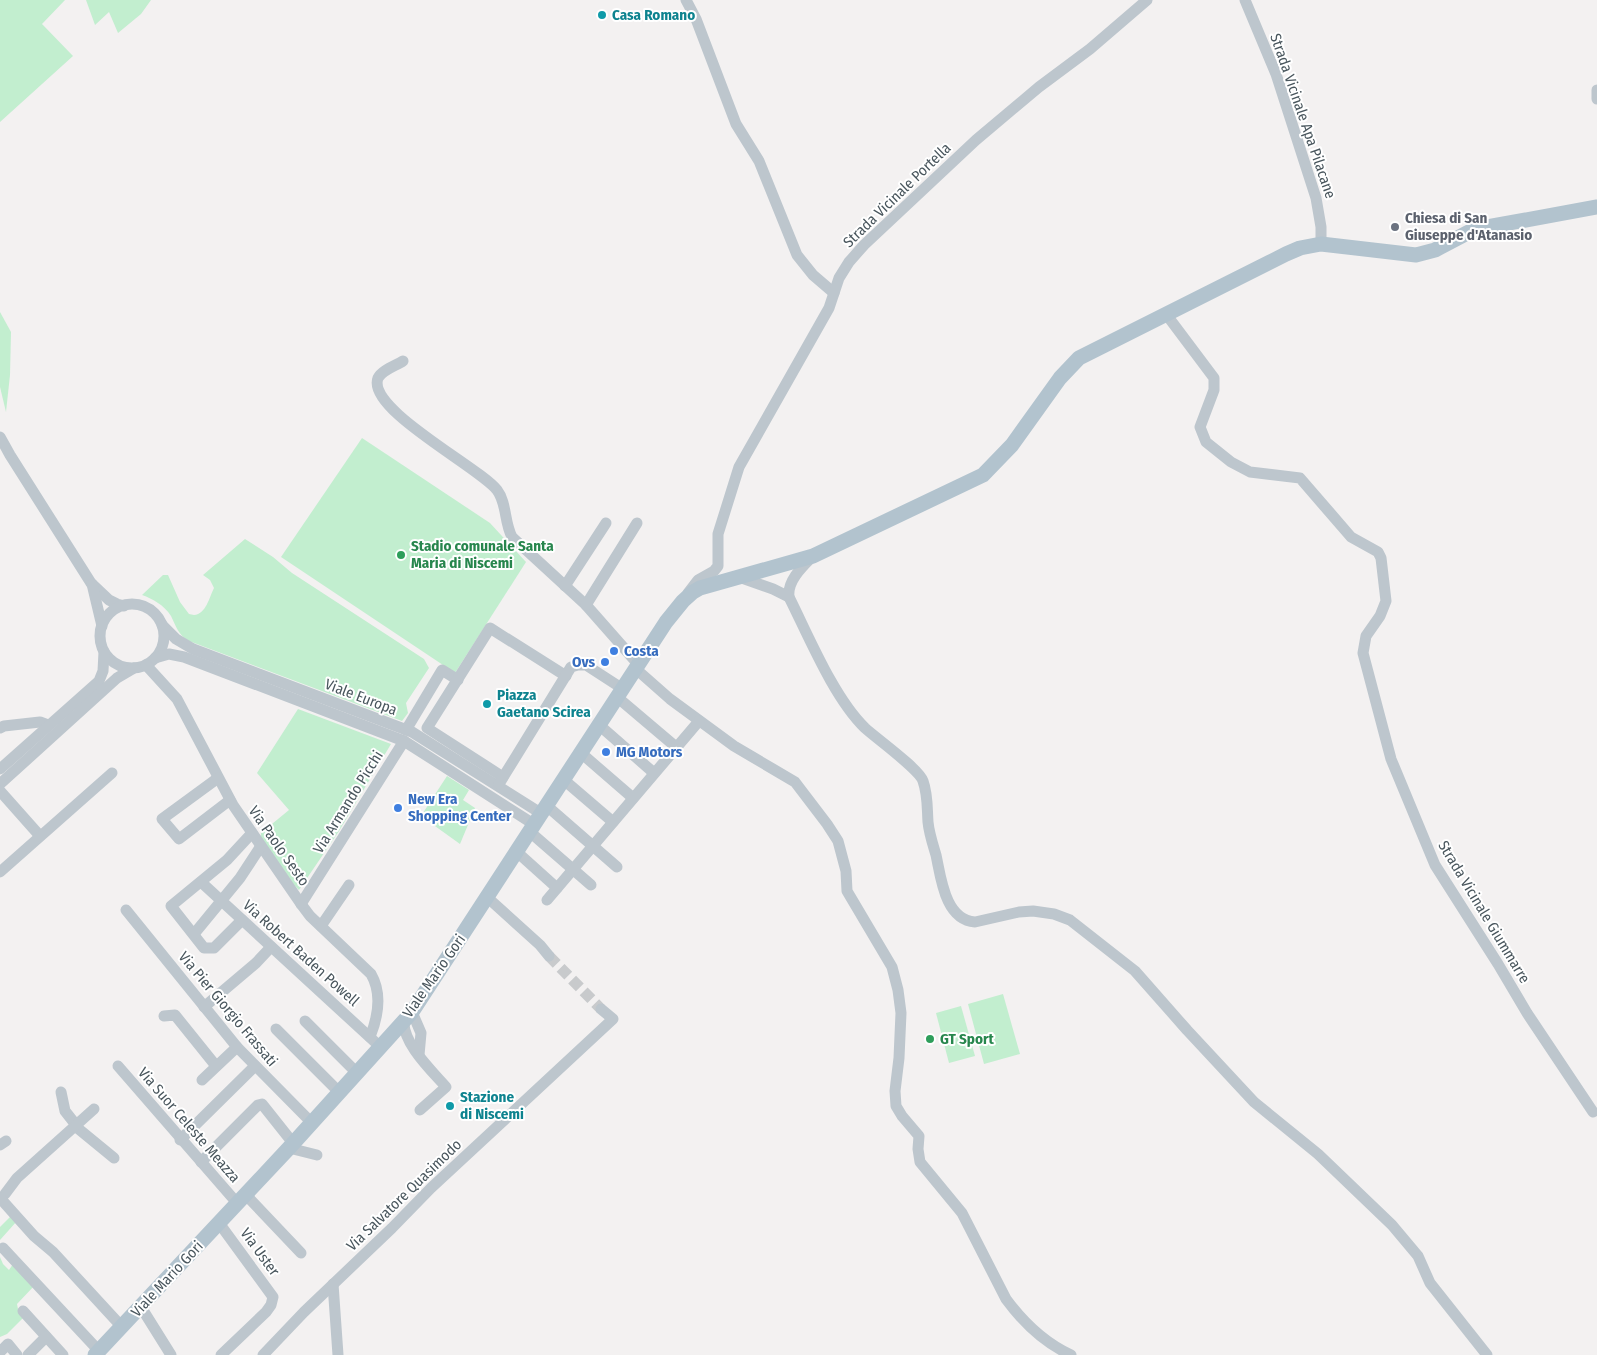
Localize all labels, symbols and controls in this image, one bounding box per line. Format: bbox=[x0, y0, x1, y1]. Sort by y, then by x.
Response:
place label: Casa Romano bbox=[612, 6, 695, 24]
marker: Casa Romano bbox=[596, 9, 608, 21]
street label: Strada Vicinale Apa Pilacane bbox=[1266, 31, 1340, 201]
street label: Strada Vicinale Portella bbox=[839, 139, 955, 251]
place label: Chiesa di San Giuseppe d'Atanasio bbox=[1405, 209, 1532, 244]
marker: Chiesa di San Giuseppe d'Atanasio bbox=[1389, 221, 1401, 233]
place label: Stadio comunale Santa Maria di Niscemi bbox=[411, 537, 554, 572]
marker: Stadio comunale Santa Maria di Niscemi bbox=[395, 549, 407, 561]
place label: Costa bbox=[624, 642, 659, 660]
marker: Costa bbox=[608, 645, 620, 657]
place label: Ovs bbox=[572, 653, 595, 671]
marker: Ovs bbox=[599, 656, 611, 668]
street label: Viale Europa bbox=[322, 675, 400, 719]
place label: Piazza Gaetano Scirea bbox=[497, 686, 591, 721]
marker: Piazza Gaetano Scirea bbox=[481, 698, 493, 710]
place label: MG Motors bbox=[616, 743, 683, 761]
marker: MG Motors bbox=[600, 746, 612, 758]
street label: Via Armando Picchi bbox=[309, 747, 387, 857]
place label: New Era Shopping Center bbox=[408, 790, 512, 825]
street label: Via Paolo Sesto bbox=[245, 802, 313, 890]
marker: New Era Shopping Center bbox=[392, 802, 404, 814]
street label: Strada Vicinale Giummarre bbox=[1434, 837, 1534, 987]
street label: Via Robert Baden Powell bbox=[239, 896, 363, 1010]
street label: Viale Mario Gori bbox=[399, 931, 469, 1021]
street label: Via Pier Giorgio Frassati bbox=[175, 948, 281, 1070]
place label: GT Sport bbox=[940, 1030, 994, 1048]
marker: GT Sport bbox=[924, 1033, 936, 1045]
street label: Via Suor Celeste Meazza bbox=[134, 1064, 244, 1186]
place label: Stazione di Niscemi bbox=[460, 1088, 524, 1123]
marker: Stazione di Niscemi bbox=[444, 1100, 456, 1112]
street label: Via Salvatore Quasimodo bbox=[343, 1135, 465, 1255]
street label: Via Uster bbox=[237, 1225, 284, 1280]
street label: Viale Mario Gori bbox=[127, 1237, 207, 1321]

